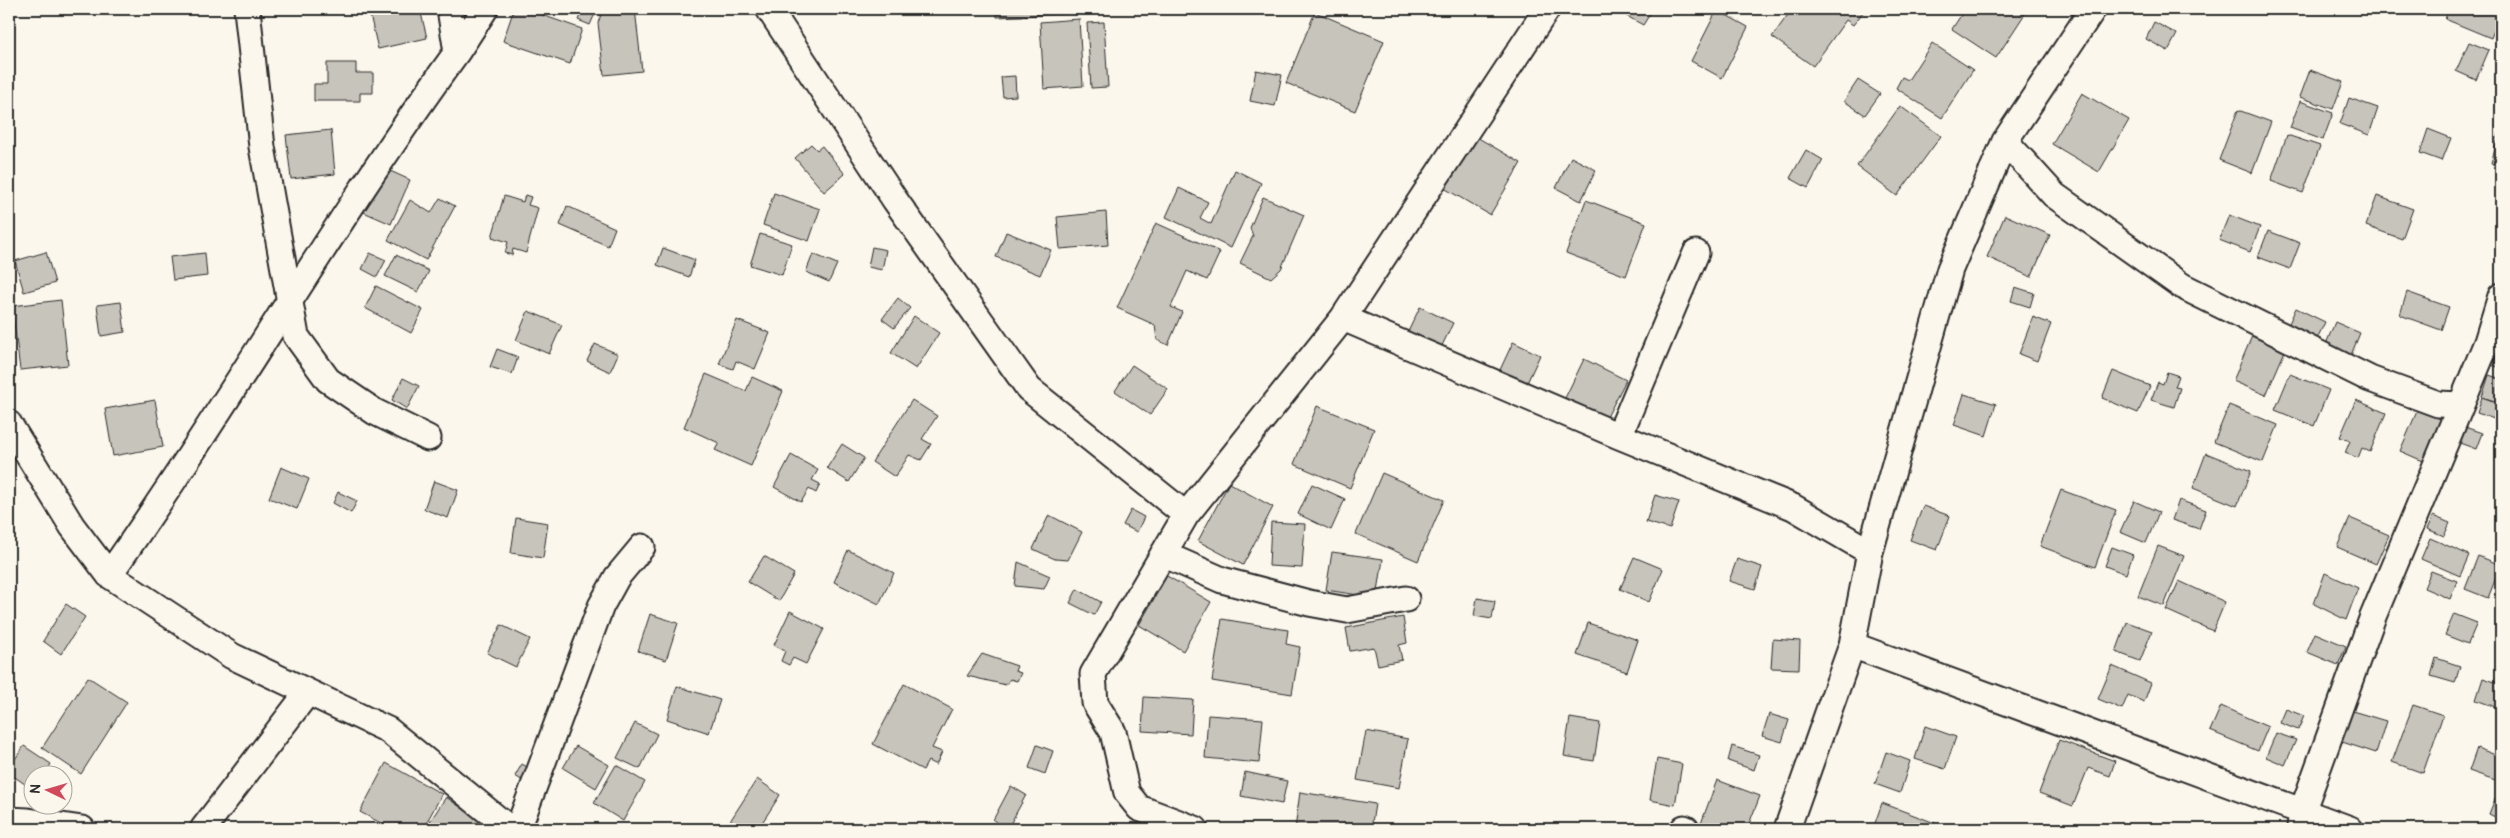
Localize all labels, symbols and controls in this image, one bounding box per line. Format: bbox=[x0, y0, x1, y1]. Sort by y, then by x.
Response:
north arrow bbox=[22, 766, 72, 816]
text: N bbox=[27, 783, 44, 794]

